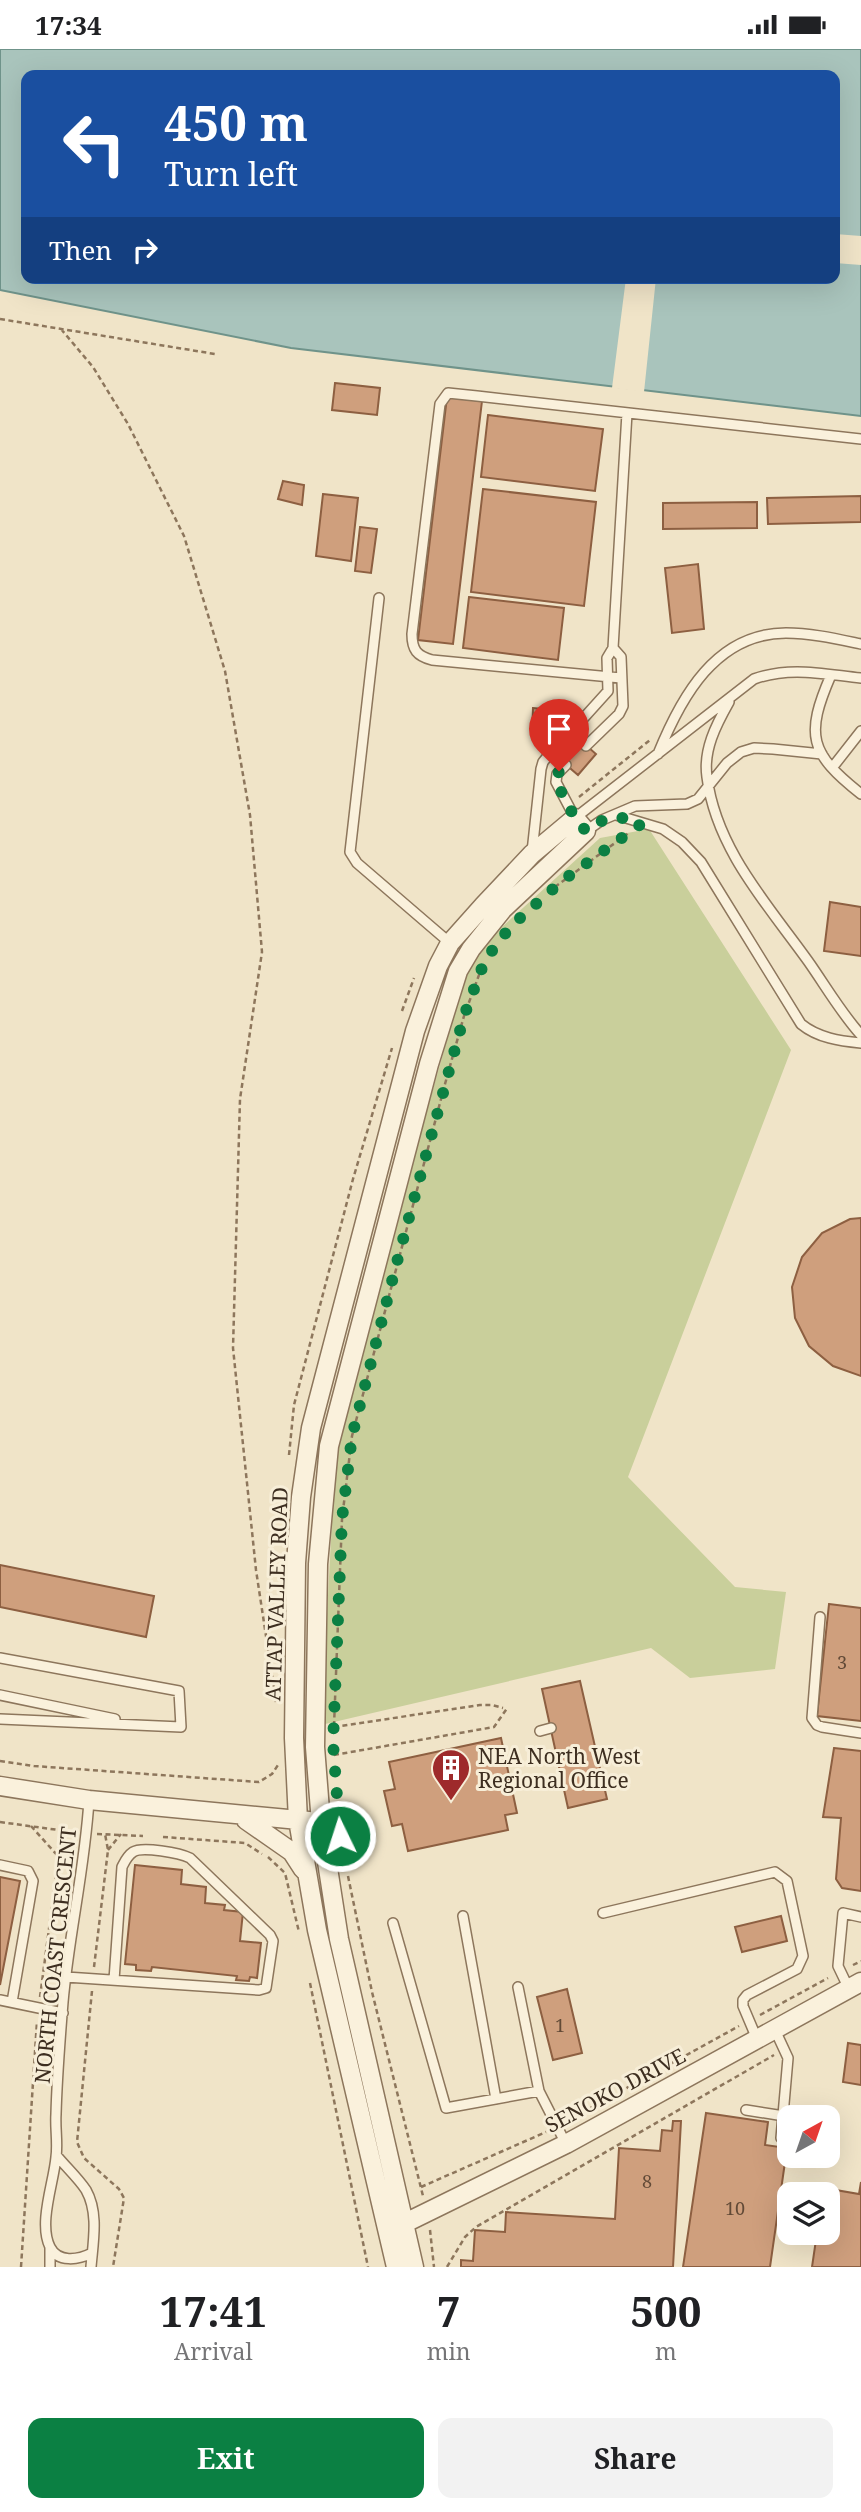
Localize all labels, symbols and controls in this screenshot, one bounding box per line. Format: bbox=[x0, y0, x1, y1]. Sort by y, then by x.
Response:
text: 17:34 bbox=[35, 7, 102, 43]
text: 450 m bbox=[164, 89, 308, 155]
icon: left bbox=[49, 98, 140, 189]
text: Turn left bbox=[164, 152, 298, 195]
icon: right bbox=[126, 231, 164, 269]
text: Then bbox=[49, 232, 112, 268]
pin bbox=[529, 699, 589, 771]
icon: arrive bbox=[540, 710, 578, 748]
street label: ATTAP VALLEY ROAD bbox=[258, 1486, 294, 1702]
house number: 3 bbox=[837, 1650, 847, 1674]
place label: NEA North West Regional Office bbox=[478, 1742, 640, 1794]
building icon: NEA North West Regional Office bbox=[430, 1747, 472, 1802]
position arrow bbox=[303, 1799, 377, 1873]
street label: NORTH COAST CRESCENT bbox=[28, 1825, 82, 2085]
house number: 1 bbox=[555, 2013, 565, 2037]
street label: SENOKO DRIVE bbox=[540, 2041, 690, 2139]
north arrow bbox=[777, 2105, 840, 2168]
map controls bbox=[777, 2105, 840, 2245]
house number: 8 bbox=[642, 2169, 652, 2193]
button: layers bbox=[777, 2182, 840, 2245]
house number: 10 bbox=[725, 2196, 745, 2220]
text: 17:41 bbox=[160, 2282, 267, 2339]
text: 7 bbox=[437, 2282, 461, 2339]
text: 500 bbox=[630, 2282, 701, 2339]
text: Arrival bbox=[174, 2335, 253, 2367]
text: min bbox=[427, 2335, 471, 2367]
text: m bbox=[655, 2335, 677, 2367]
button: Exit bbox=[28, 2418, 424, 2498]
button: Share bbox=[438, 2418, 833, 2498]

